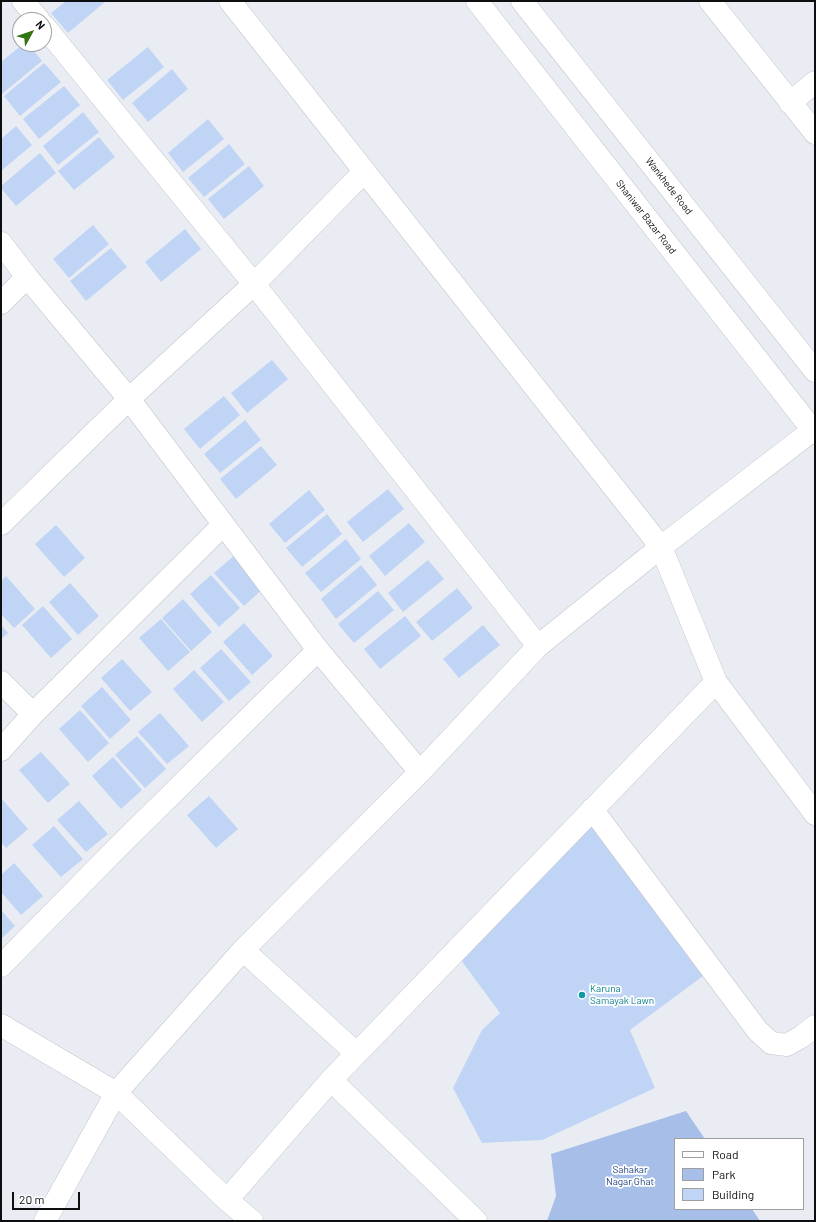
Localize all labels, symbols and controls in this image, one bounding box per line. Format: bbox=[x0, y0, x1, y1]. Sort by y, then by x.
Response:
north arrow bbox=[12, 12, 52, 52]
text: N bbox=[33, 18, 48, 32]
street label: Wankhede Road bbox=[643, 155, 695, 217]
street label: Shaniwar Bazar Road bbox=[613, 178, 679, 256]
place label: Karuna Samayak Lawn bbox=[590, 983, 654, 1006]
marker: Karuna Samayak Lawn bbox=[577, 990, 587, 1000]
legend bbox=[674, 1138, 804, 1210]
text: Road bbox=[712, 1147, 739, 1161]
park label: Sahakar Nagar Ghat bbox=[606, 1164, 654, 1188]
text: Park bbox=[712, 1167, 736, 1181]
scale bar bbox=[14, 1184, 82, 1210]
text: Building bbox=[712, 1187, 754, 1201]
text: 20 m bbox=[19, 1192, 45, 1206]

